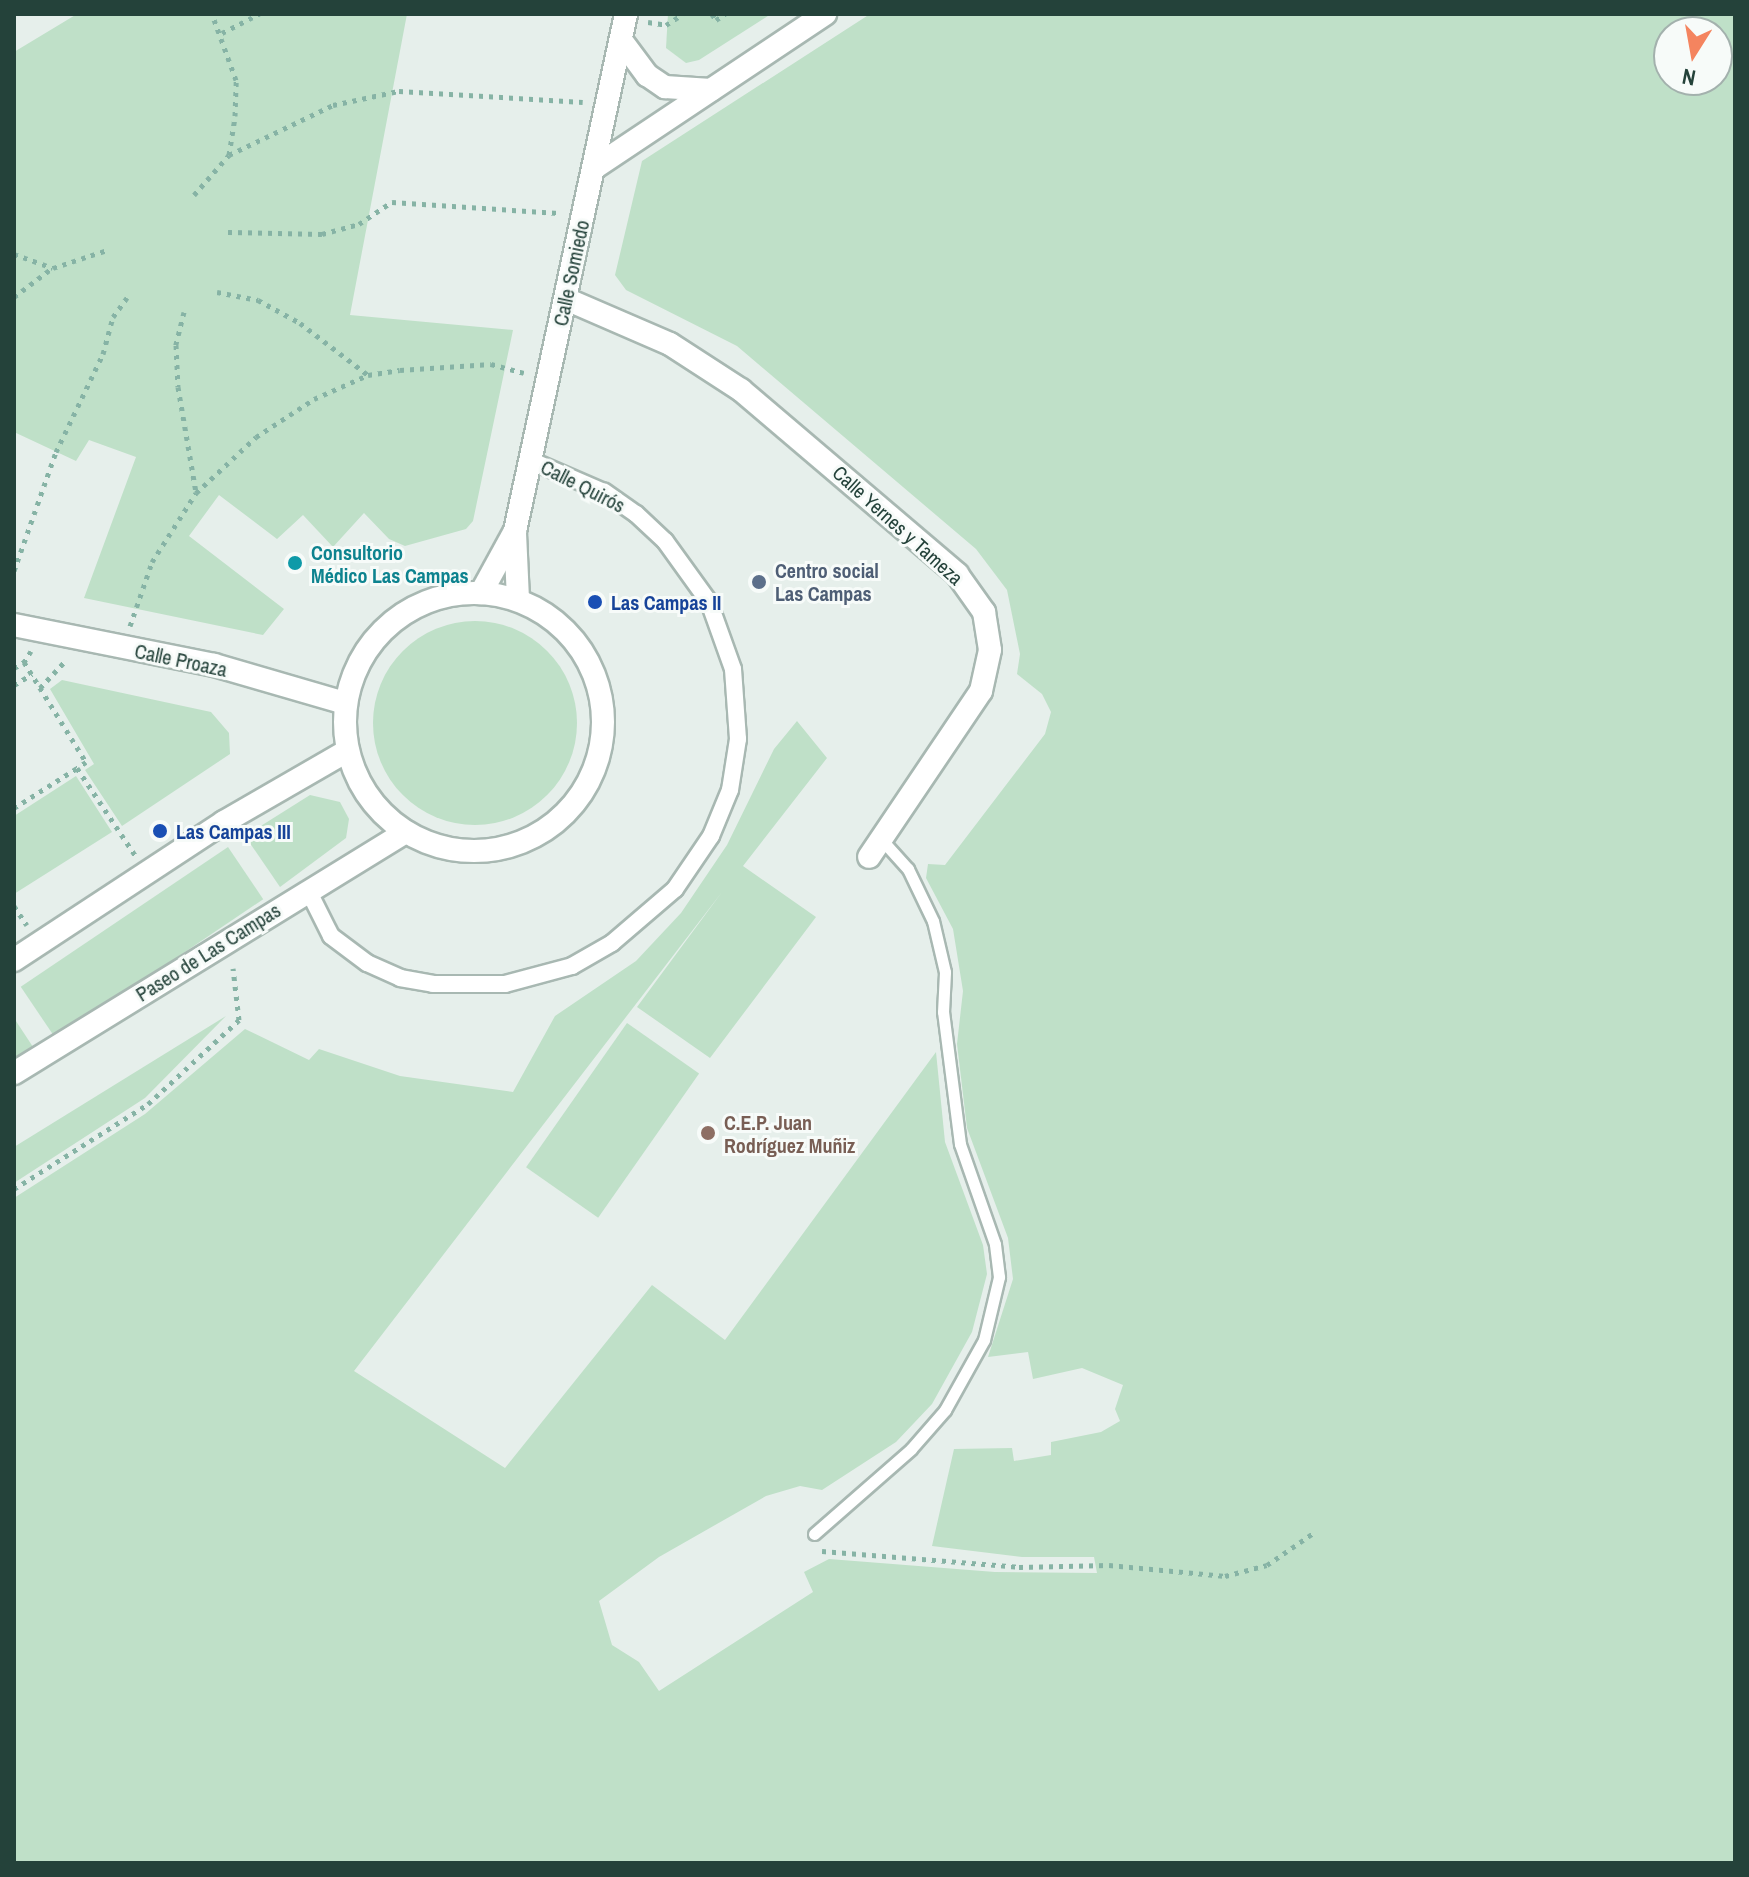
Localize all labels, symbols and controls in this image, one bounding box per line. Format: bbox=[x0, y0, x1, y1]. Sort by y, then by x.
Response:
north arrow bbox=[1653, 16, 1733, 96]
text: N bbox=[1680, 62, 1698, 94]
street label: Calle Somiedo bbox=[548, 218, 594, 328]
street label: Calle Quirós bbox=[537, 455, 629, 517]
street label: Calle Yernes y Tameza bbox=[828, 460, 968, 590]
place label: Consultorio Médico Las Campas bbox=[311, 540, 469, 587]
marker: Consultorio Médico Las Campas bbox=[286, 554, 304, 572]
place label: Centro social Las Campas bbox=[775, 558, 879, 605]
marker: Centro social Las Campas bbox=[750, 573, 768, 591]
place label: Las Campas II bbox=[611, 590, 721, 614]
marker: Las Campas II bbox=[586, 593, 604, 611]
street label: Calle Proaza bbox=[133, 639, 229, 681]
place label: Las Campas III bbox=[176, 819, 291, 843]
marker: Las Campas III bbox=[151, 822, 169, 840]
street label: Paseo de Las Campas bbox=[131, 898, 285, 1006]
place label: C.E.P. Juan Rodríguez Muñiz bbox=[724, 1110, 855, 1157]
marker: C.E.P. Juan Rodríguez Muñiz bbox=[699, 1124, 717, 1142]

